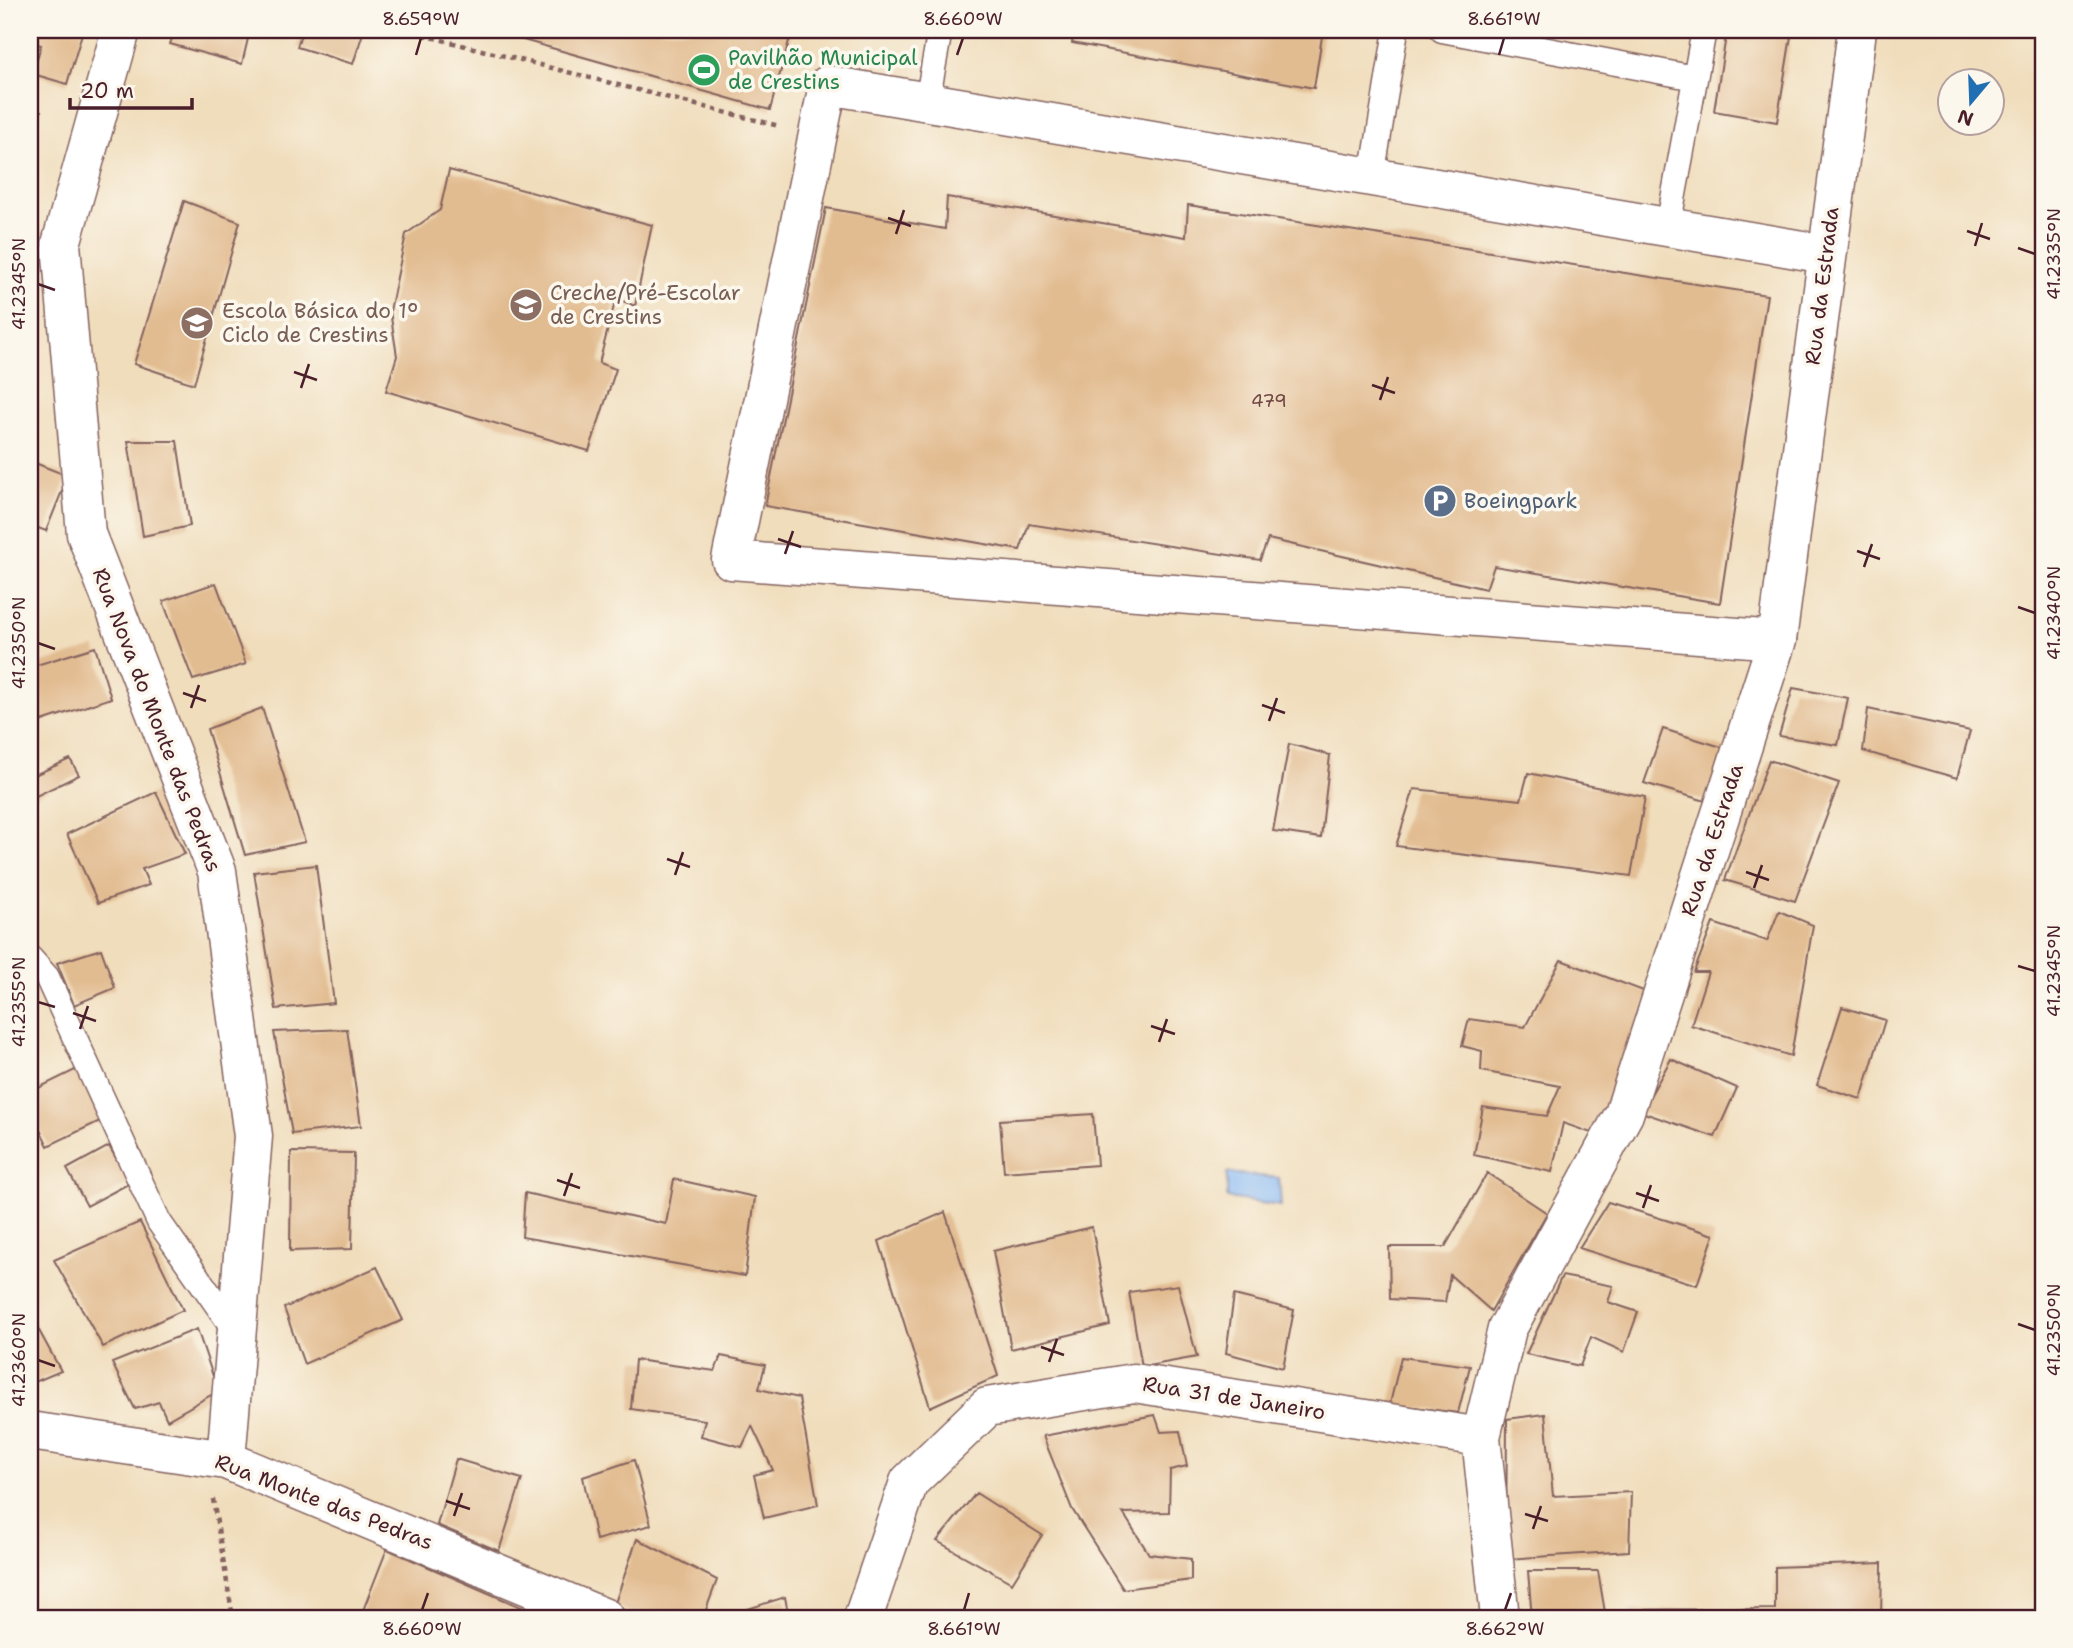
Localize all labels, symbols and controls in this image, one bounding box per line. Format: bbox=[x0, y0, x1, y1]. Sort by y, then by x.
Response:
text: 8.659°W bbox=[382, 7, 460, 31]
text: 8.660°W bbox=[923, 7, 1003, 31]
text: 8.661°W bbox=[1467, 7, 1541, 31]
place label: Pavilhão Municipal de Crestins bbox=[728, 44, 918, 96]
sports icon: Pavilhão Municipal de Crestins bbox=[685, 51, 723, 89]
scale bar bbox=[70, 66, 192, 110]
north arrow bbox=[1937, 66, 2007, 136]
text: 20 m bbox=[80, 77, 134, 105]
text: N bbox=[1954, 103, 1977, 132]
street label: Rua da Estrada bbox=[1798, 205, 1846, 367]
text: 41.2335°N bbox=[2042, 208, 2066, 300]
text: 41.2345°N bbox=[7, 238, 31, 330]
place label: Creche/Pré-Escolar de Crestins bbox=[550, 279, 741, 331]
school or university icon: Creche/Pré-Escolar de Crestins bbox=[507, 286, 545, 324]
place label: Escola Básica do 1º Ciclo de Crestins bbox=[222, 297, 418, 349]
school or university icon: Escola Básica do 1º Ciclo de Crestins bbox=[178, 304, 216, 342]
house number: 479 bbox=[1251, 389, 1287, 413]
parking icon: Boeingpark bbox=[1421, 482, 1459, 520]
place label: Boeingpark bbox=[1464, 487, 1578, 515]
street label: Rua Nova do Monte das Pedras bbox=[86, 564, 228, 876]
text: 41.2340°N bbox=[2042, 566, 2066, 660]
text: 41.2350°N bbox=[7, 597, 31, 689]
street label: Rua da Estrada bbox=[1674, 760, 1750, 920]
text: 41.2345°N bbox=[2042, 925, 2066, 1017]
text: 41.2355°N bbox=[7, 957, 31, 1047]
text: 41.2350°N bbox=[2042, 1284, 2066, 1376]
text: 41.2360°N bbox=[7, 1313, 31, 1407]
street label: Rua 31 de Janeiro bbox=[1141, 1370, 1327, 1426]
street label: Rua Monte das Pedras bbox=[211, 1448, 437, 1556]
text: 8.660°W bbox=[382, 1617, 462, 1641]
text: 8.661°W bbox=[927, 1617, 1001, 1641]
text: 8.662°W bbox=[1466, 1617, 1544, 1641]

